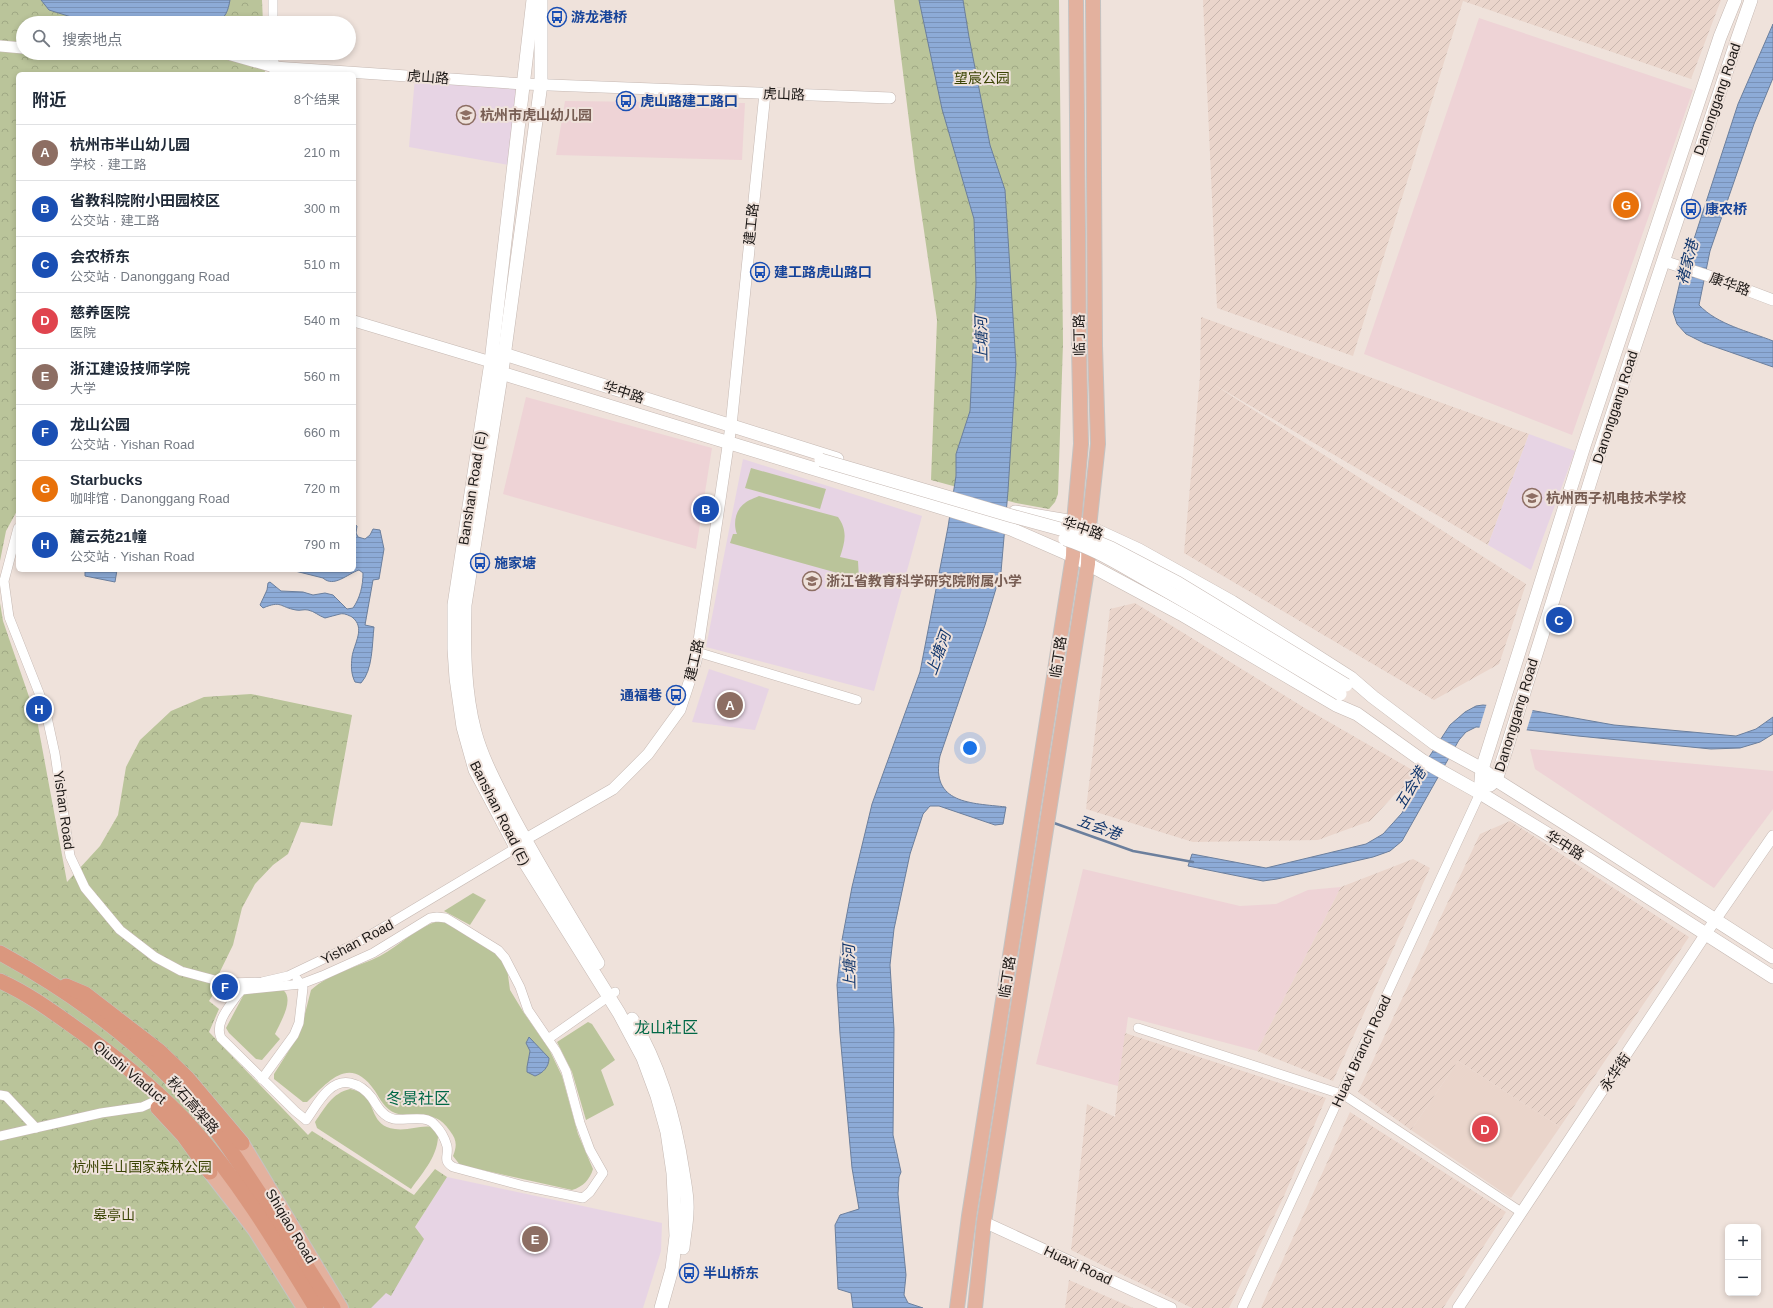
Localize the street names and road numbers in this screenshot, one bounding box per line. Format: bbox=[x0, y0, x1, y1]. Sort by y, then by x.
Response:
street label: Danonggang Road bbox=[1690, 41, 1744, 157]
street label: 虎山路 bbox=[406, 68, 450, 86]
street label: 虎山路 bbox=[763, 85, 805, 103]
street label: 建工路 bbox=[741, 202, 761, 246]
street label: 康华路 bbox=[1708, 269, 1752, 299]
street label: 临丁路 bbox=[1071, 314, 1087, 356]
street label: Danonggang Road bbox=[1589, 349, 1641, 465]
street label: 华中路 bbox=[602, 378, 646, 406]
street label: Banshan Road (E) bbox=[455, 430, 489, 546]
street label: 华中路 bbox=[1061, 514, 1105, 542]
street label: 临丁路 bbox=[1047, 635, 1069, 679]
street label: 建工路 bbox=[681, 638, 707, 682]
street label: Danonggang Road bbox=[1491, 656, 1541, 774]
street label: Banshan Road (E) bbox=[467, 758, 533, 868]
street label: Yishan Road bbox=[51, 769, 77, 851]
street label: 华中路 bbox=[1543, 827, 1587, 863]
street label: Yishan Road bbox=[318, 916, 396, 968]
street label: 临丁路 bbox=[996, 955, 1018, 999]
street label: Huaxi Branch Road bbox=[1328, 993, 1394, 1109]
street label: Qiushi Viaduct bbox=[90, 1037, 170, 1107]
street label: 永华街 bbox=[1597, 1050, 1633, 1094]
street label: 秋石高架路 bbox=[164, 1073, 222, 1137]
street label: Shiqiao Road bbox=[262, 1186, 320, 1266]
street label: Huaxi Road bbox=[1041, 1242, 1115, 1288]

